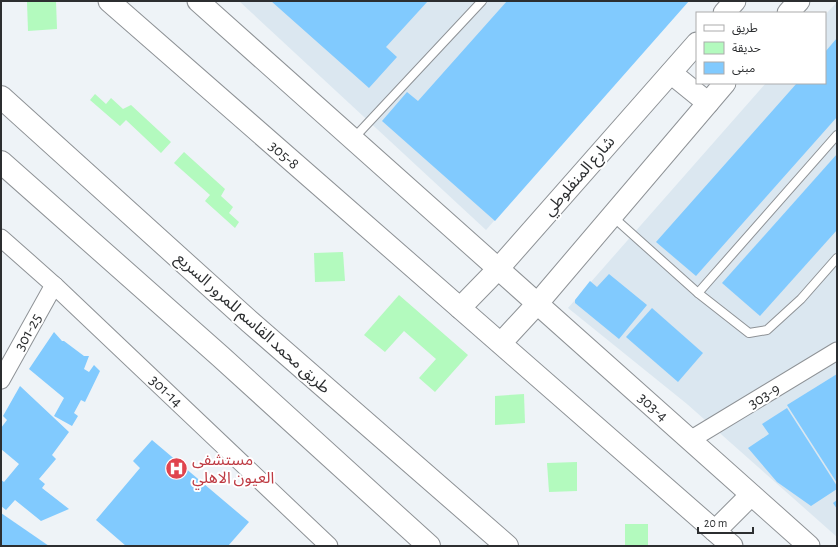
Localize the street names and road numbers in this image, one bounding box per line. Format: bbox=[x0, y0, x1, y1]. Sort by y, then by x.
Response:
street label: شارع المنفلوطي bbox=[540, 133, 621, 221]
street label: 305-8 bbox=[266, 138, 302, 172]
street label: طريق محمد القاسم للمرور السريع bbox=[170, 250, 333, 399]
street label: 301-25 bbox=[11, 311, 45, 353]
street label: 301-14 bbox=[147, 372, 186, 410]
street label: 303-9 bbox=[745, 380, 783, 412]
street label: 303-4 bbox=[635, 390, 671, 425]

